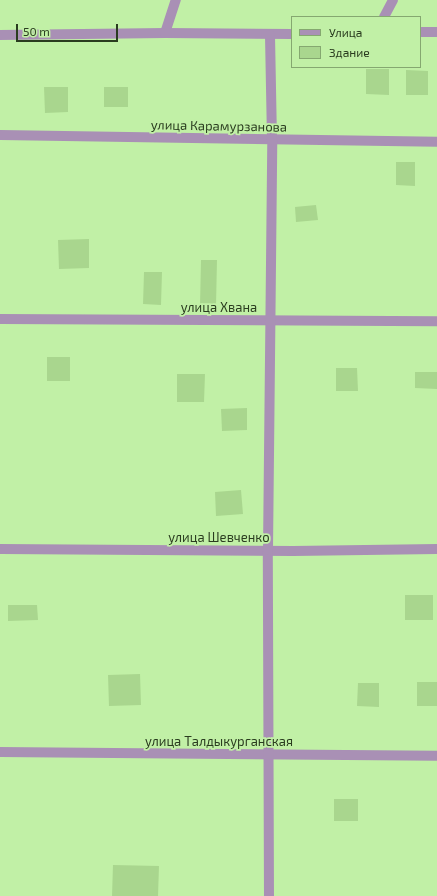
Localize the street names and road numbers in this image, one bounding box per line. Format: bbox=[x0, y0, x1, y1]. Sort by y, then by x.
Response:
street label: улица Карамурзанова bbox=[151, 117, 287, 135]
street label: улица Хвана bbox=[181, 299, 257, 315]
street label: улица Шевченко bbox=[168, 529, 270, 545]
street label: улица Талдыкурганская bbox=[145, 733, 293, 749]

